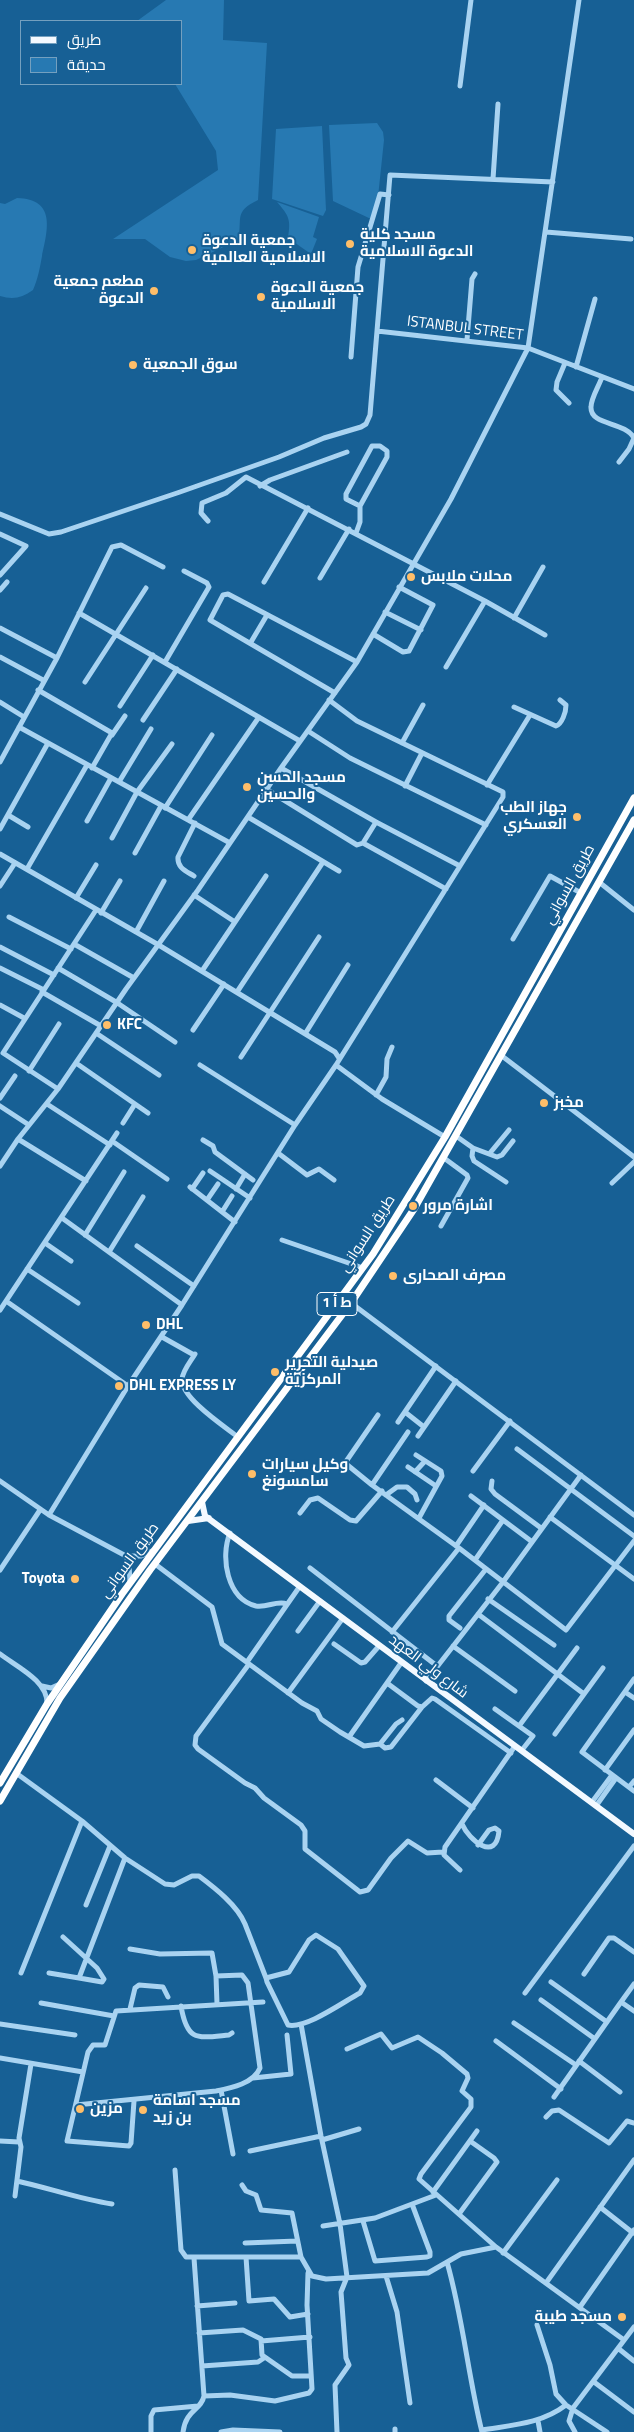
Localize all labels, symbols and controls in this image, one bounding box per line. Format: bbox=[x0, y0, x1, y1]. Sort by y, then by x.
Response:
legend bbox=[20, 20, 182, 85]
text: طريق bbox=[67, 28, 101, 51]
text: حديقة bbox=[67, 53, 106, 76]
place label: مسجد كلية الدعوة الاسلامية bbox=[360, 226, 473, 261]
place label: جمعية الدعوة الاسلامية العالمية bbox=[202, 232, 326, 267]
marker: مسجد كلية الدعوة الاسلامية bbox=[344, 238, 356, 250]
marker: جمعية الدعوة الاسلامية العالمية bbox=[186, 244, 198, 256]
place label: مطعم جمعية الدعوة bbox=[54, 273, 144, 308]
place label: جمعية الدعوة الاسلامية bbox=[271, 279, 364, 314]
marker: مطعم جمعية الدعوة bbox=[148, 285, 160, 297]
marker: جمعية الدعوة الاسلامية bbox=[255, 291, 267, 303]
street label: ISTANBUL STREET bbox=[406, 313, 524, 345]
place label: سوق الجمعية bbox=[143, 356, 238, 374]
marker: سوق الجمعية bbox=[127, 359, 139, 371]
place label: محلات ملابس bbox=[421, 568, 512, 586]
marker: محلات ملابس bbox=[405, 571, 417, 583]
place label: مسجد الحسن والحسين bbox=[257, 769, 346, 804]
marker: مسجد الحسن والحسين bbox=[241, 781, 253, 793]
place label: جهاز الطب العسكري bbox=[500, 799, 567, 834]
marker: جهاز الطب العسكري bbox=[571, 811, 583, 823]
street label: طريق السواني bbox=[541, 842, 599, 928]
place label: KFC bbox=[117, 1016, 142, 1034]
marker: KFC bbox=[101, 1019, 113, 1031]
place label: مخبز bbox=[554, 1094, 584, 1112]
marker: مخبز bbox=[538, 1097, 550, 1109]
street label: طريق السواني bbox=[336, 1192, 400, 1276]
place label: اشارة مرور bbox=[423, 1197, 493, 1215]
marker: اشارة مرور bbox=[407, 1200, 419, 1212]
place label: مصرف الصحارى bbox=[403, 1267, 506, 1285]
marker: مصرف الصحارى bbox=[387, 1270, 399, 1282]
road number: ط أ 1 bbox=[317, 1292, 357, 1316]
place label: DHL bbox=[156, 1316, 183, 1334]
marker: DHL bbox=[140, 1319, 152, 1331]
place label: صيدلية التحرير المركزية bbox=[285, 1354, 378, 1389]
marker: صيدلية التحرير المركزية bbox=[269, 1366, 281, 1378]
place label: DHL EXPRESS LY bbox=[129, 1377, 236, 1395]
marker: DHL EXPRESS LY bbox=[113, 1380, 125, 1392]
place label: وكيل سيارات سامسونغ bbox=[262, 1456, 348, 1491]
marker: وكيل سيارات سامسونغ bbox=[246, 1468, 258, 1480]
street label: طريق السواني bbox=[97, 1520, 163, 1602]
place label: Toyota bbox=[22, 1570, 65, 1588]
marker: Toyota bbox=[69, 1573, 81, 1585]
street label: شارع ولي العهد bbox=[385, 1631, 471, 1703]
place label: مسجد اسامة بن زيد bbox=[153, 2092, 241, 2127]
place label: مزين bbox=[90, 2100, 123, 2118]
marker: مزين bbox=[74, 2103, 86, 2115]
marker: مسجد اسامة بن زيد bbox=[137, 2104, 149, 2116]
place label: مسجد طيبة bbox=[534, 2308, 612, 2326]
marker: مسجد طيبة bbox=[616, 2311, 628, 2323]

